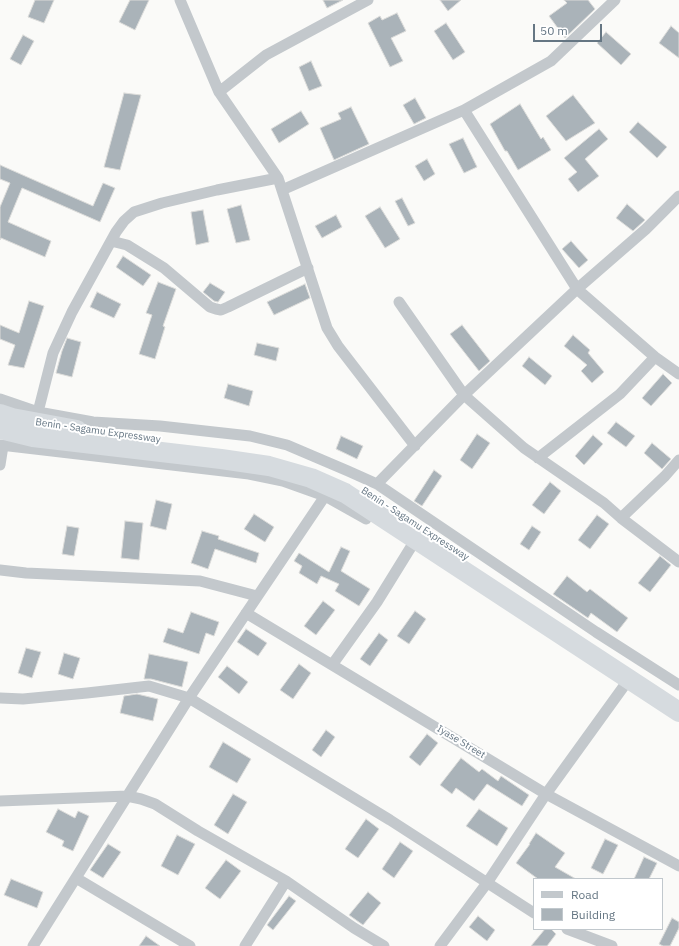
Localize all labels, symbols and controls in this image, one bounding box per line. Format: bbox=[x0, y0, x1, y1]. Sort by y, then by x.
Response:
scale bar bbox=[535, 16, 604, 42]
text: 50 m bbox=[540, 23, 568, 38]
street label: Benin - Sagamu Expressway bbox=[35, 416, 161, 446]
street label: Benin - Sagamu Expressway bbox=[359, 485, 471, 563]
street label: Iyase Street bbox=[435, 723, 487, 761]
legend bbox=[533, 878, 663, 930]
text: Road bbox=[571, 887, 599, 902]
text: Building bbox=[571, 907, 615, 922]

